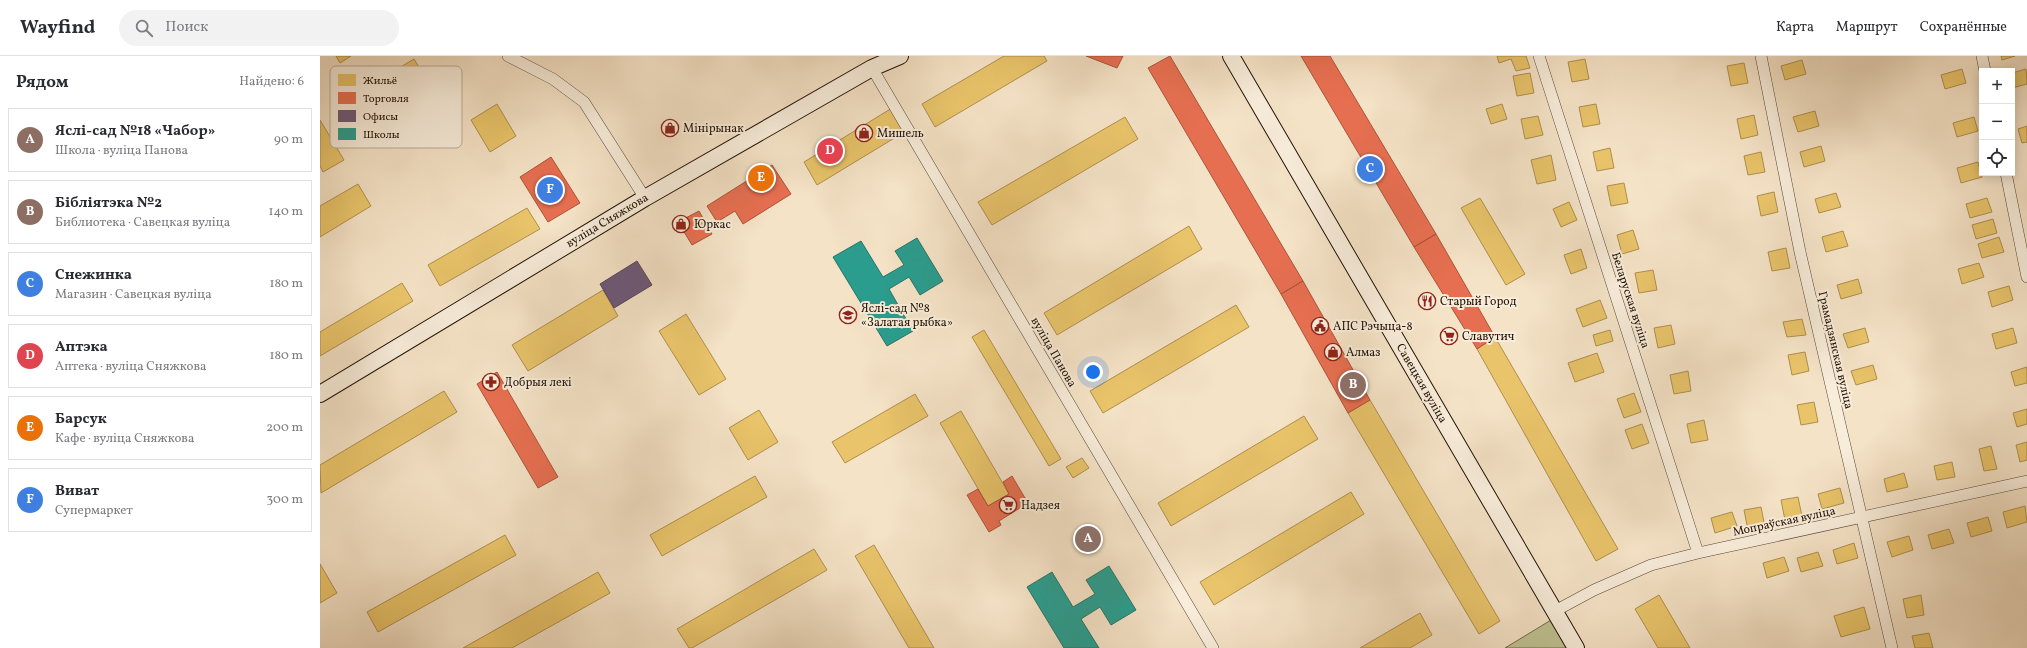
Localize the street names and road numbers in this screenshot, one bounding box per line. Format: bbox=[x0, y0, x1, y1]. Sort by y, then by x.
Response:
street label: вуліца Сняжкова bbox=[563, 190, 652, 252]
street label: Беларуская вуліца bbox=[1607, 250, 1653, 350]
street label: Грамадзянская вуліца bbox=[1814, 290, 1856, 411]
street label: вуліца Панова bbox=[1027, 315, 1080, 390]
street label: Савецкая вуліца bbox=[1392, 341, 1450, 426]
street label: Мопраўская вуліца bbox=[1731, 503, 1837, 541]

